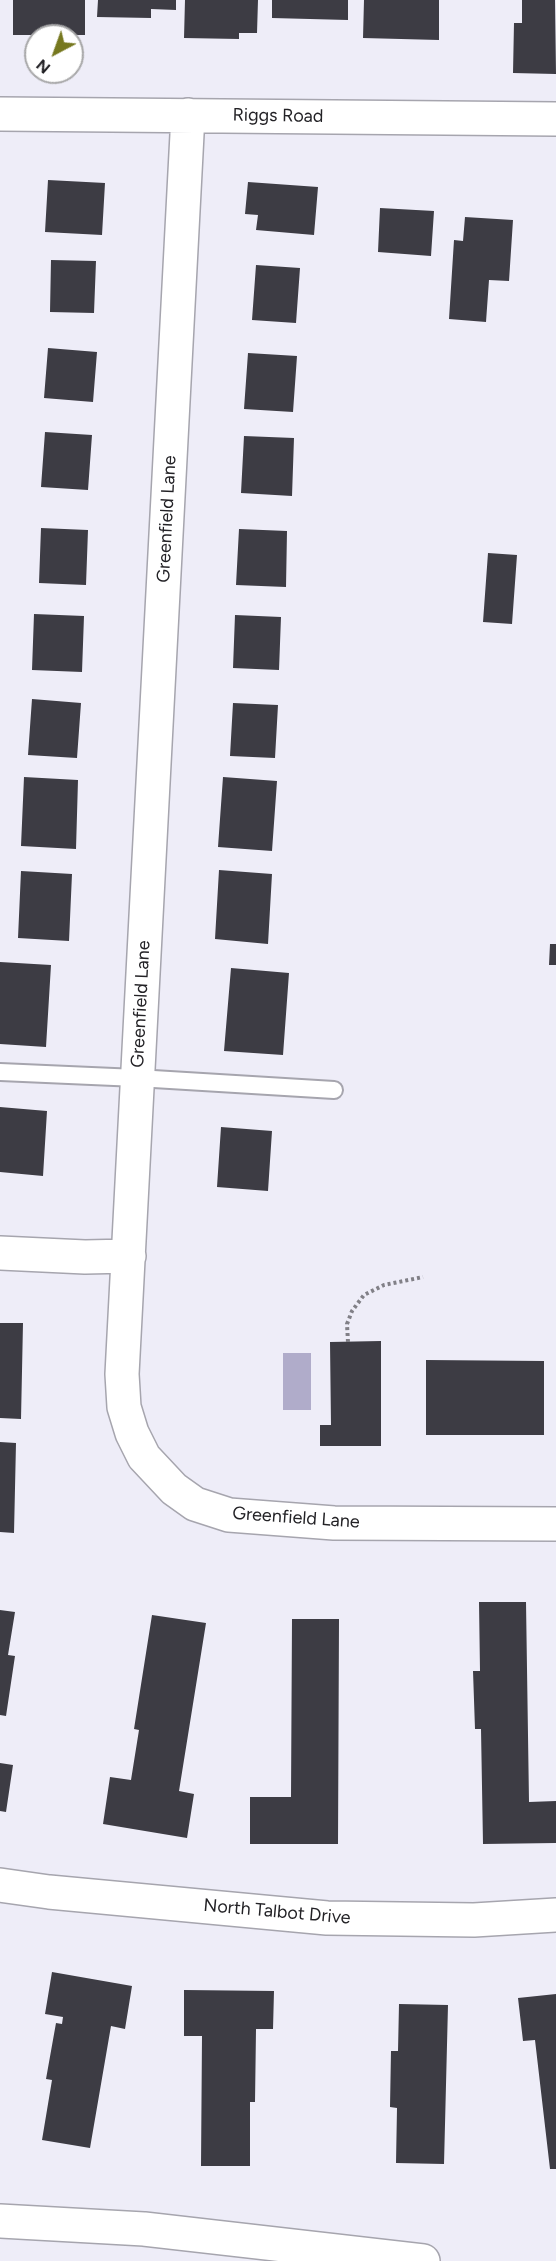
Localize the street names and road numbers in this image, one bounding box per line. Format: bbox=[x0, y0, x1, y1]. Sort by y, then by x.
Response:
street label: Riggs Road bbox=[232, 104, 324, 128]
street label: Greenfield Lane bbox=[153, 455, 181, 583]
street label: Greenfield Lane bbox=[127, 940, 155, 1068]
street label: Greenfield Lane bbox=[232, 1503, 360, 1533]
street label: North Talbot Drive bbox=[203, 1895, 351, 1929]

